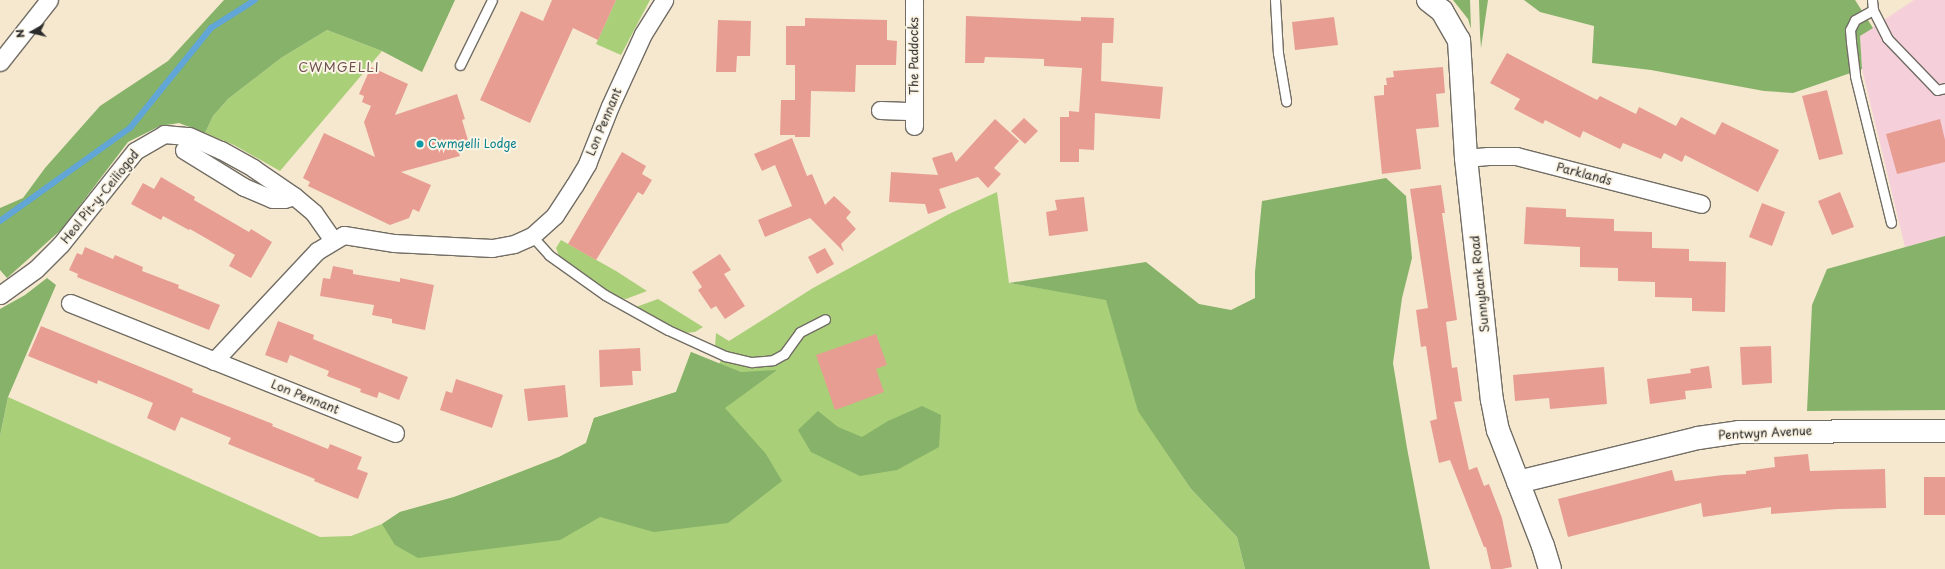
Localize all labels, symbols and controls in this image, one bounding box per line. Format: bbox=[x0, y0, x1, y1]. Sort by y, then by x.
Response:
north arrow bbox=[12, 12, 52, 52]
street label: The Paddocks bbox=[907, 17, 921, 95]
text: N bbox=[11, 28, 29, 39]
district label: CWMGELLI bbox=[299, 59, 379, 75]
street label: Lon Pennant bbox=[583, 86, 625, 158]
place label: Cwmgelli Lodge bbox=[428, 137, 517, 151]
marker: Cwmgelli Lodge bbox=[415, 139, 425, 149]
street label: Heol Pit-y-Ceiliogod bbox=[58, 147, 142, 247]
street label: Parklands bbox=[1555, 160, 1613, 188]
street label: Sunnybank Road bbox=[1468, 234, 1492, 334]
street label: Lon Pennant bbox=[269, 377, 341, 417]
street label: Pentwyn Avenue bbox=[1717, 423, 1813, 443]

